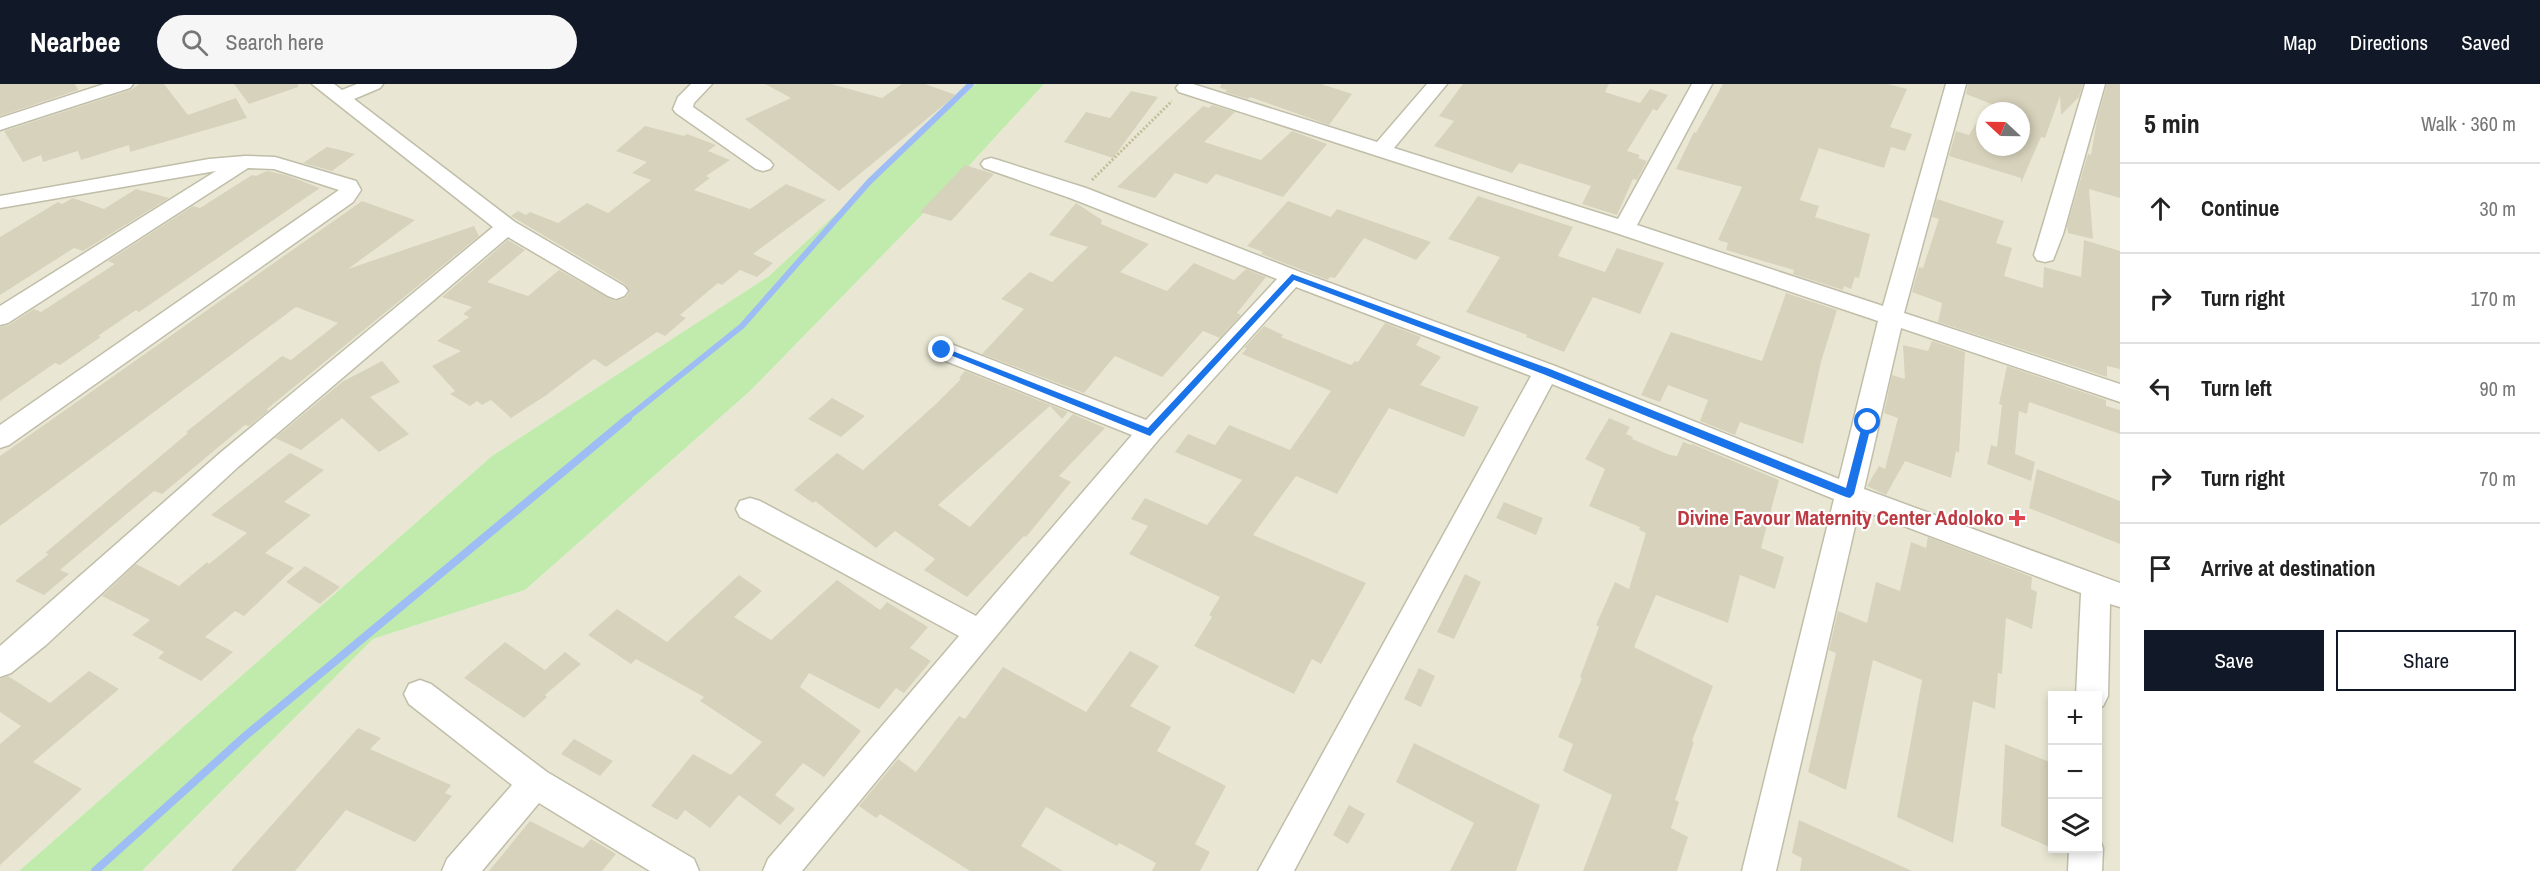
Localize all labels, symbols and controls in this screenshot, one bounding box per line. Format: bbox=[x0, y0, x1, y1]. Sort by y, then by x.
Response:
search box bbox=[157, 15, 577, 69]
text: Nearbee bbox=[30, 23, 121, 61]
icon: search bbox=[178, 26, 211, 59]
text: Search here bbox=[226, 27, 324, 57]
text: Map bbox=[2283, 28, 2317, 57]
text: Directions bbox=[2350, 28, 2428, 57]
text: Saved bbox=[2461, 28, 2510, 57]
north arrow bbox=[1976, 102, 2030, 156]
text: 5 min bbox=[2144, 106, 2200, 141]
text: Walk · 360 m bbox=[2421, 110, 2516, 137]
icon: ahead bbox=[2144, 192, 2177, 225]
text: Continue bbox=[2201, 193, 2279, 223]
text: 30 m bbox=[2480, 195, 2516, 222]
icon: right bbox=[2144, 282, 2177, 315]
text: Turn right bbox=[2201, 283, 2285, 313]
text: 170 m bbox=[2470, 285, 2516, 312]
route end bbox=[928, 336, 954, 362]
icon: left bbox=[2144, 372, 2177, 405]
text: Turn left bbox=[2201, 373, 2272, 403]
text: 90 m bbox=[2480, 375, 2516, 402]
route start bbox=[1854, 408, 1880, 434]
icon: right bbox=[2144, 462, 2177, 495]
text: Turn right bbox=[2201, 463, 2285, 493]
text: 70 m bbox=[2480, 465, 2516, 492]
place label: Divine Favour Maternity Center Adoloko bbox=[1677, 503, 2004, 532]
marker: Divine Favour Maternity Center Adoloko bbox=[2008, 509, 2026, 527]
icon: arrive bbox=[2144, 552, 2177, 585]
text: Arrive at destination bbox=[2201, 553, 2375, 583]
button: Save bbox=[2144, 630, 2324, 691]
button: Share bbox=[2336, 630, 2516, 691]
map controls bbox=[2048, 691, 2102, 853]
button: + bbox=[2048, 691, 2102, 745]
button: − bbox=[2048, 745, 2102, 799]
button: layers bbox=[2048, 799, 2102, 853]

